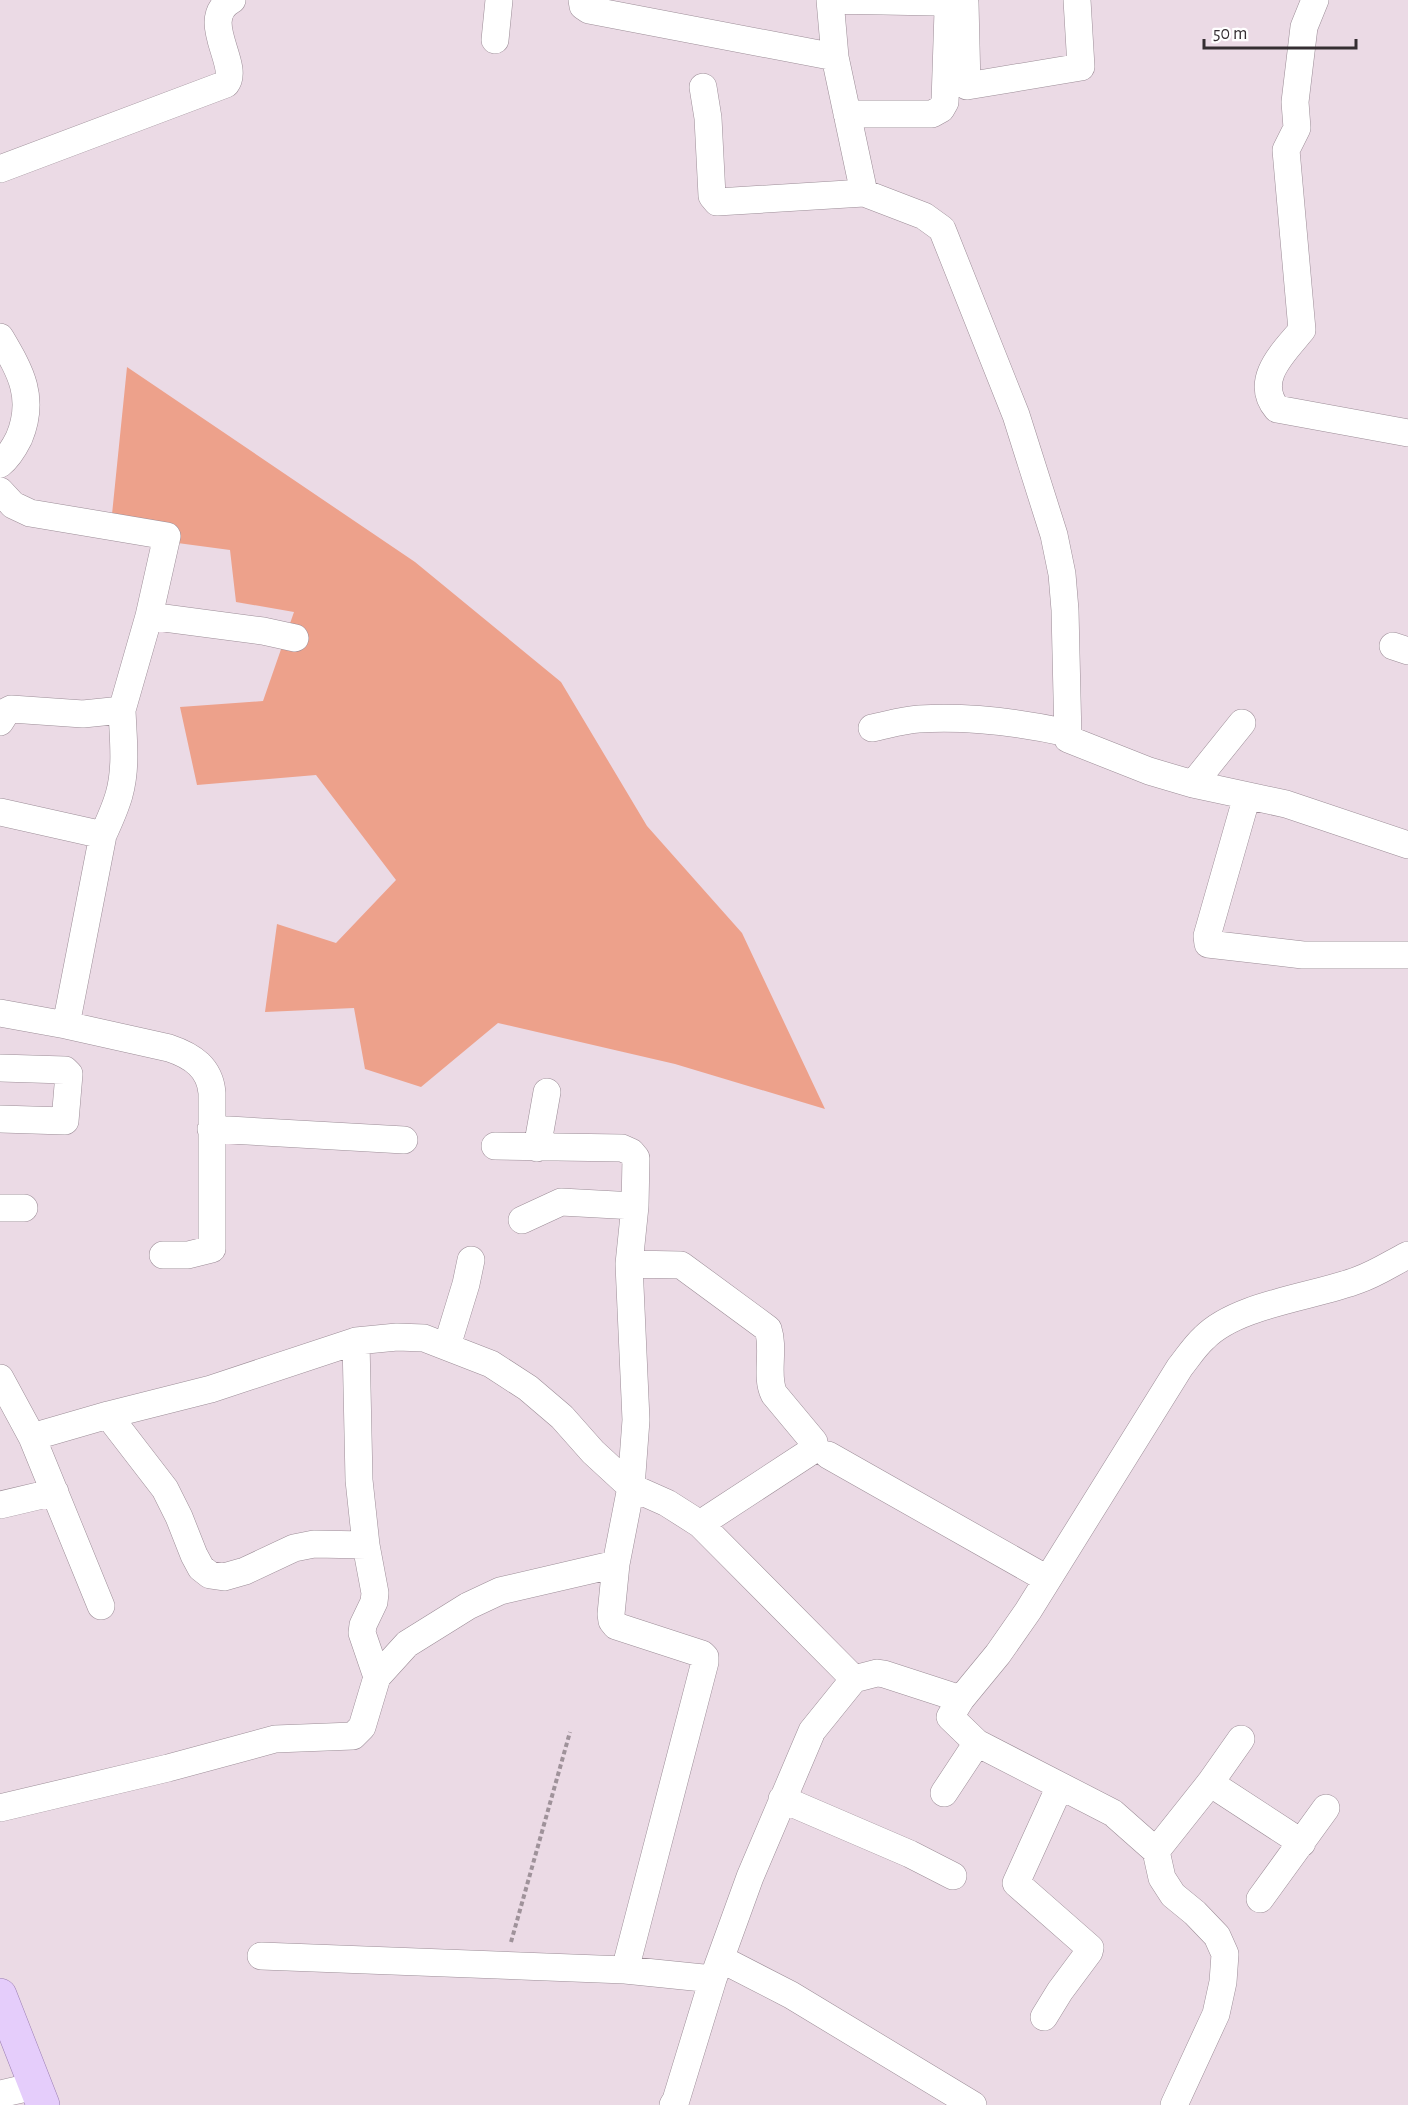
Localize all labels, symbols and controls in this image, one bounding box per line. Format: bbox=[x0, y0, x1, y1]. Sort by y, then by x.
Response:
scale bar bbox=[1204, 12, 1356, 50]
text: 50 m bbox=[1213, 25, 1247, 43]

